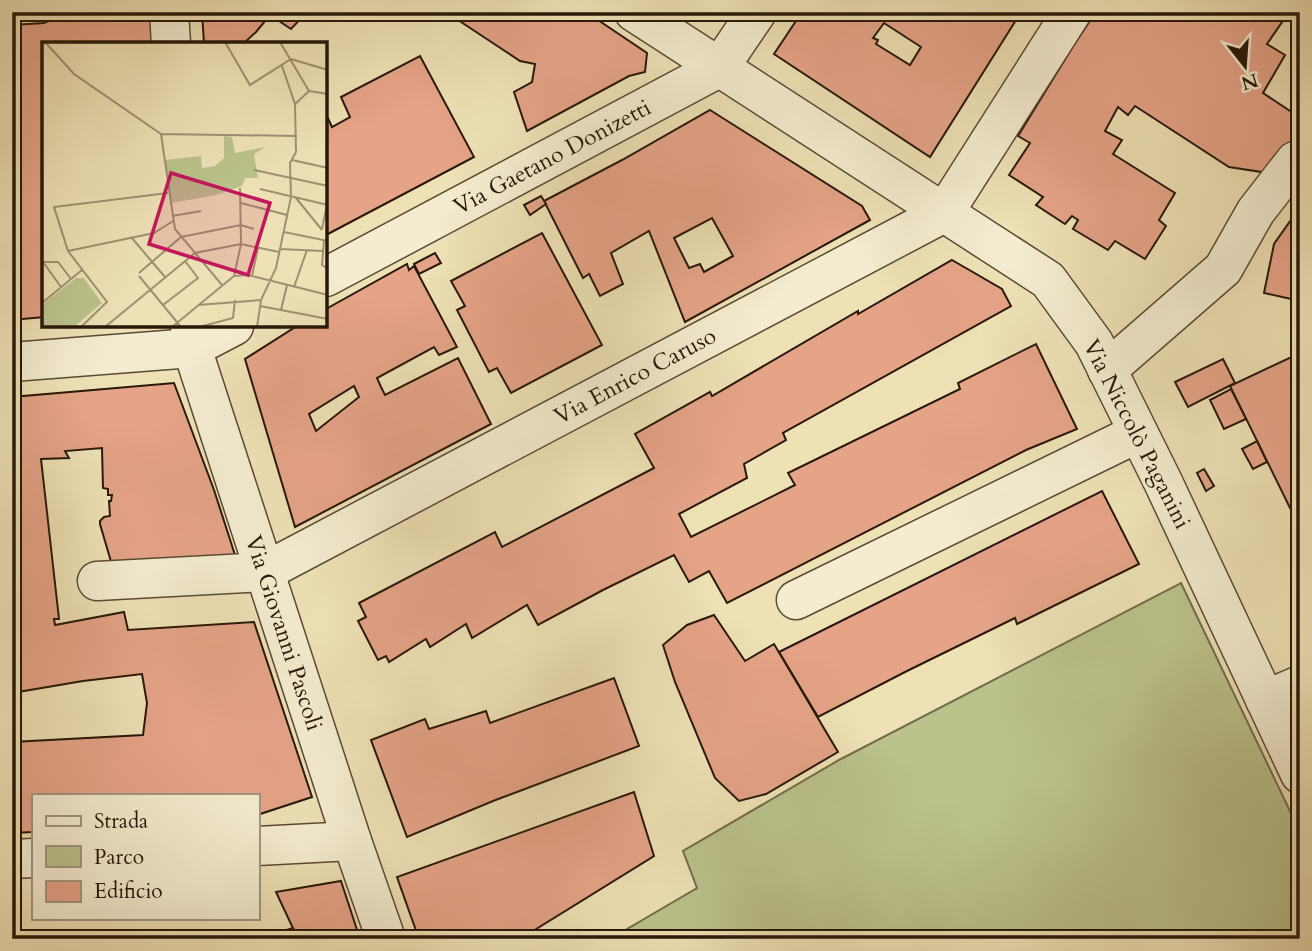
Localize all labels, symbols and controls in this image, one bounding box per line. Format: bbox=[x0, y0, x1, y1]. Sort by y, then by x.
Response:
north arrow bbox=[1210, 32, 1280, 102]
inset map bbox=[42, 42, 327, 327]
text: N bbox=[1238, 66, 1261, 96]
street label: Via Gaetano Donizetti bbox=[448, 92, 656, 222]
street label: Via Enrico Caruso bbox=[549, 320, 721, 432]
street label: Via Niccolò Paganini bbox=[1076, 334, 1198, 534]
street label: Via Giovanni Pascoli bbox=[238, 531, 330, 735]
legend bbox=[32, 794, 259, 920]
text: Strada bbox=[94, 807, 148, 836]
text: Parco bbox=[94, 843, 144, 872]
text: Edificio bbox=[94, 877, 163, 906]

